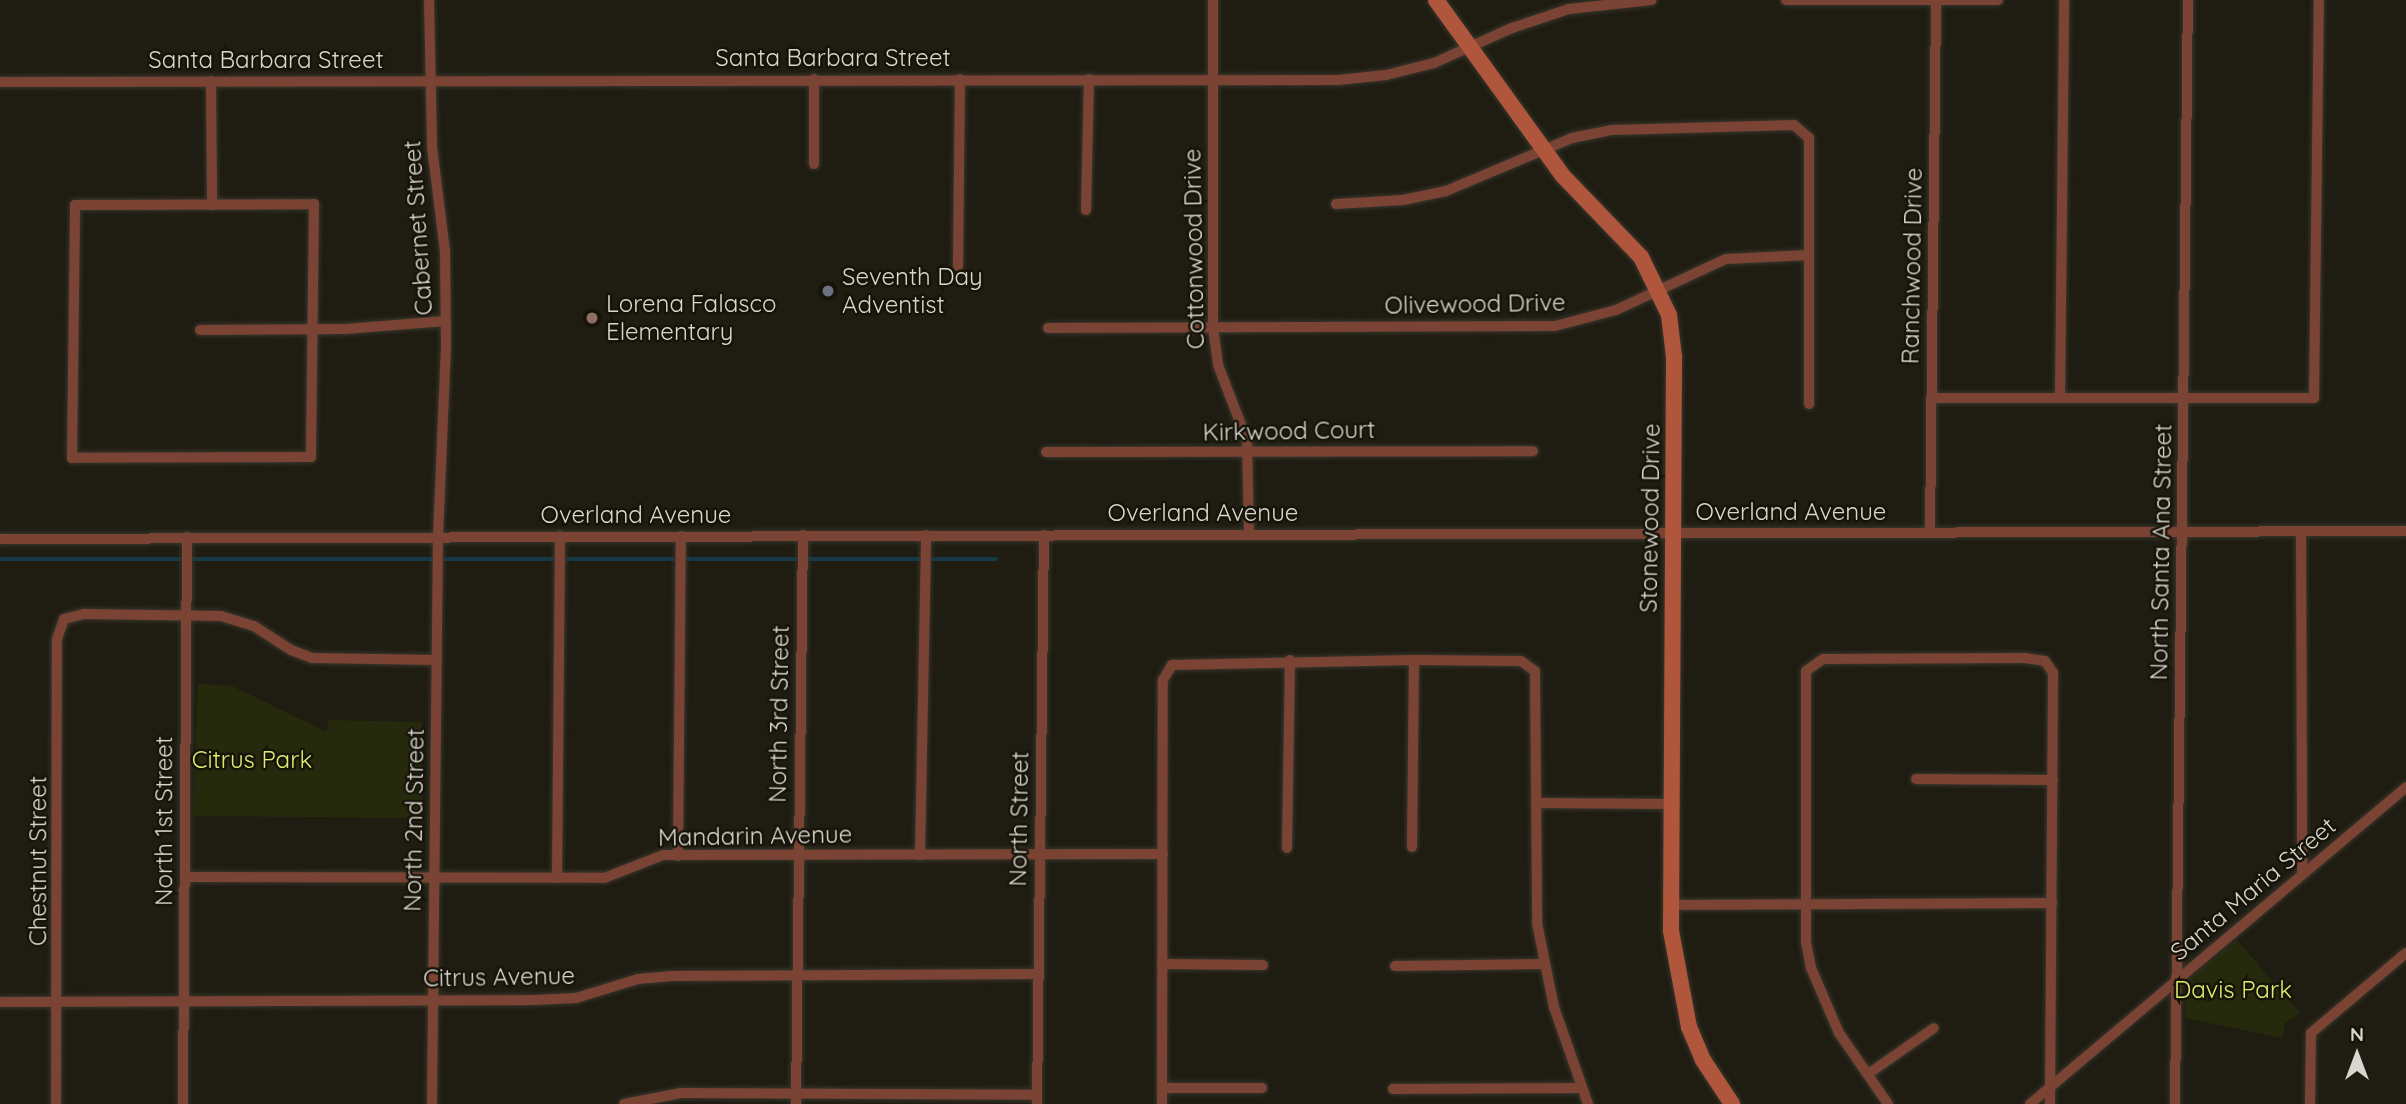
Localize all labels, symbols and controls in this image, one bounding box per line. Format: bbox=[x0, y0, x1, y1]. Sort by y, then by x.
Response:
street label: Santa Barbara Street bbox=[715, 44, 951, 72]
street label: Santa Barbara Street bbox=[148, 46, 384, 74]
street label: Cabernet Street bbox=[398, 140, 438, 316]
street label: Cottonwood Drive bbox=[1178, 148, 1210, 350]
street label: Ranchwood Drive bbox=[1896, 167, 1928, 365]
place label: Seventh Day Adventist bbox=[842, 263, 983, 319]
marker: Seventh Day Adventist bbox=[820, 283, 836, 299]
street label: Olivewood Drive bbox=[1384, 288, 1566, 320]
place label: Lorena Falasco Elementary bbox=[606, 290, 776, 346]
marker: Lorena Falasco Elementary bbox=[584, 310, 600, 326]
street label: Kirkwood Court bbox=[1202, 415, 1376, 447]
street label: Stonewood Drive bbox=[1634, 423, 1666, 613]
street label: North Santa Ana Street bbox=[2144, 423, 2178, 681]
street label: Overland Avenue bbox=[1696, 498, 1886, 526]
street label: Overland Avenue bbox=[1108, 499, 1298, 527]
street label: Overland Avenue bbox=[541, 501, 731, 529]
street label: North 3rd Street bbox=[763, 625, 795, 803]
street label: North 2nd Street bbox=[398, 728, 430, 912]
street label: North 1st Street bbox=[150, 736, 178, 906]
park label: Citrus Park bbox=[192, 746, 312, 774]
street label: North Street bbox=[1003, 751, 1035, 887]
street label: Chestnut Street bbox=[24, 776, 52, 946]
street label: Santa Maria Street bbox=[2165, 812, 2341, 966]
street label: Mandarin Avenue bbox=[658, 820, 852, 852]
street label: Citrus Avenue bbox=[423, 961, 575, 993]
park label: Davis Park bbox=[2174, 976, 2292, 1004]
north arrow bbox=[2322, 1020, 2392, 1090]
text: N bbox=[2350, 1022, 2364, 1046]

